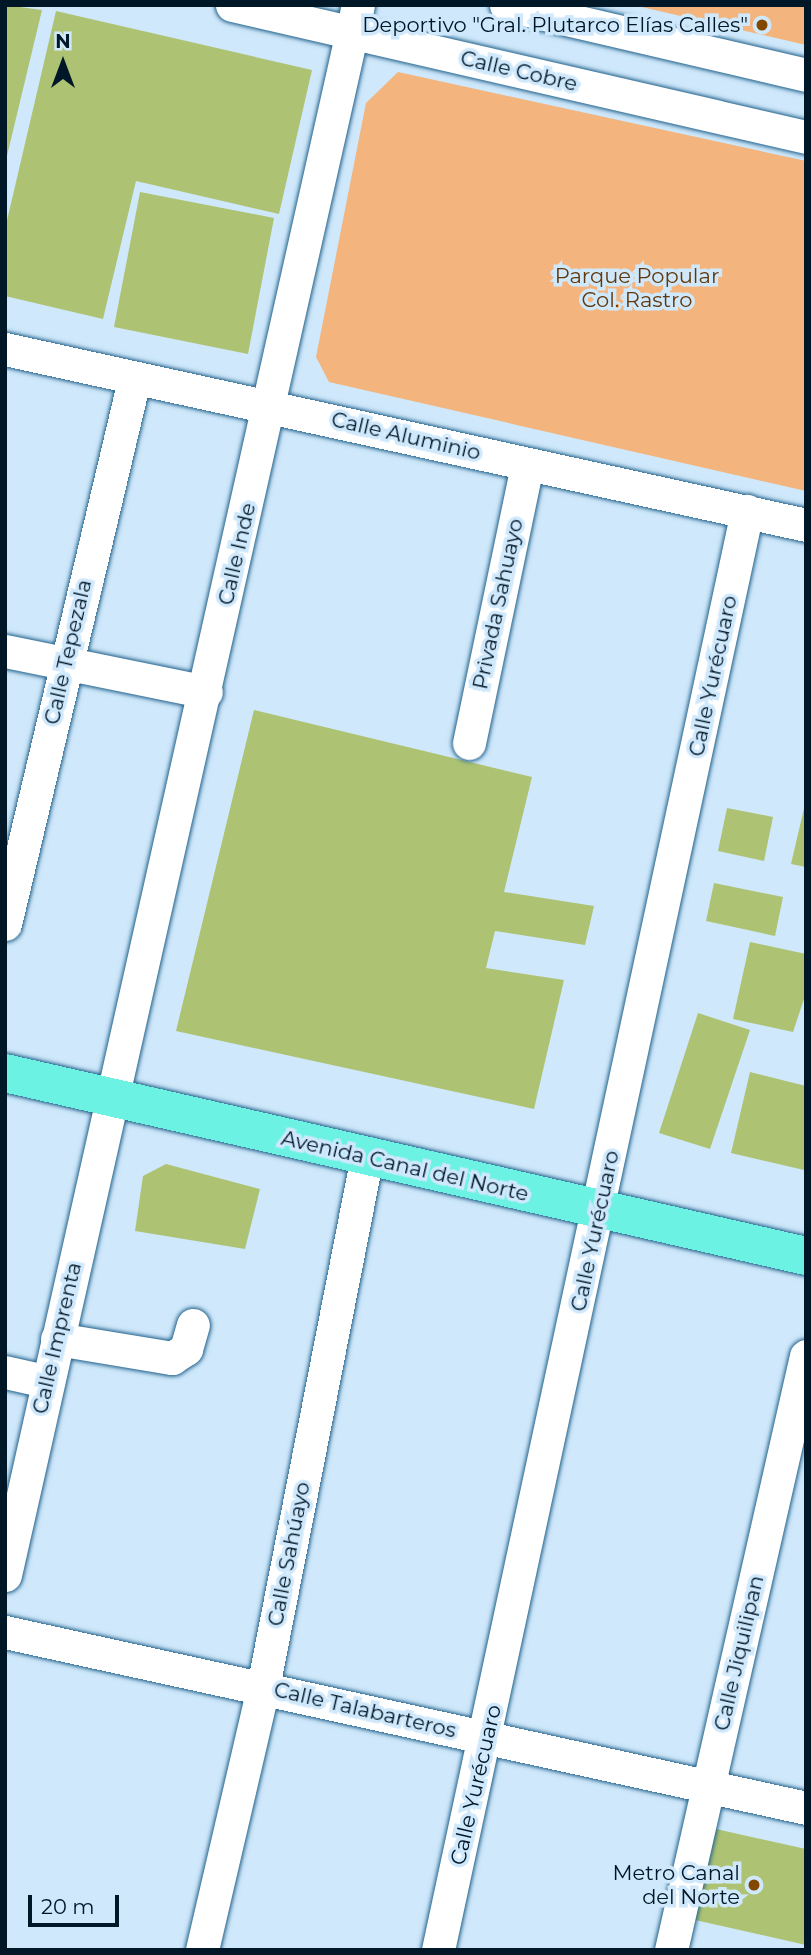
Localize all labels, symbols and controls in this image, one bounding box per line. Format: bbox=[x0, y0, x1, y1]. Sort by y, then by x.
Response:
place label: Deportivo "Gral. Plutarco Elías Calles" bbox=[362, 12, 748, 38]
marker: Deportivo "Gral. Plutarco Elías Calles" bbox=[754, 17, 770, 33]
north arrow bbox=[28, 28, 98, 98]
text: N bbox=[55, 30, 71, 53]
street label: Calle Cobre bbox=[458, 45, 580, 97]
park label: Parque Popular Col. Rastro bbox=[555, 263, 719, 313]
street label: Calle Aluminio bbox=[329, 407, 483, 465]
street label: Calle Inde bbox=[213, 500, 261, 608]
street label: Privada Sahuayo bbox=[468, 516, 528, 692]
street label: Calle Tepezala bbox=[39, 577, 97, 727]
street label: Calle Yurécuaro bbox=[684, 593, 742, 759]
street label: Avenida Canal del Norte bbox=[279, 1125, 531, 1207]
street label: Calle Yurécuaro bbox=[566, 1148, 624, 1314]
street label: Calle Imprenta bbox=[27, 1260, 87, 1416]
street label: Calle Sahúayo bbox=[263, 1480, 315, 1628]
street label: Calle Jiquilipan bbox=[709, 1573, 769, 1733]
street label: Calle Talabarteros bbox=[271, 1677, 459, 1743]
street label: Calle Yurécuaro bbox=[445, 1702, 507, 1868]
place label: Metro Canal del Norte bbox=[613, 1860, 740, 1910]
marker: Metro Canal del Norte bbox=[746, 1877, 762, 1893]
scale bar bbox=[32, 1882, 122, 1926]
text: 20 m bbox=[41, 1894, 95, 1919]

